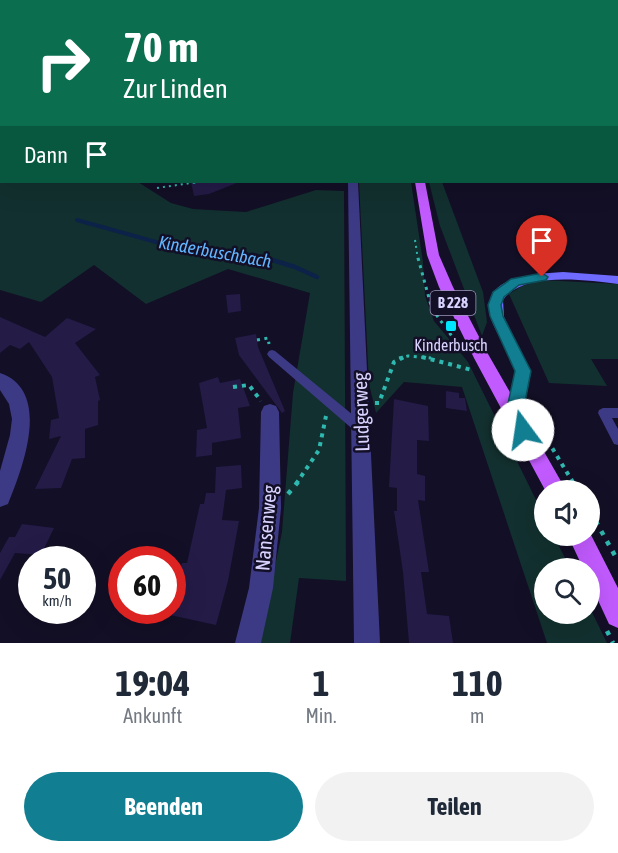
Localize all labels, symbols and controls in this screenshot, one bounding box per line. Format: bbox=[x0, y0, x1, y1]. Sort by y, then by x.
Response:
text: 70 m bbox=[123, 23, 198, 71]
icon: right bbox=[24, 24, 102, 102]
text: Zur Linden bbox=[123, 73, 228, 104]
icon: arrive bbox=[80, 138, 113, 171]
text: Dann bbox=[24, 142, 68, 168]
pin bbox=[516, 215, 567, 277]
icon: arrive bbox=[525, 224, 558, 257]
water label: Kinderbuschbach bbox=[157, 231, 273, 272]
road number: B 228 bbox=[430, 291, 476, 315]
marker: Kinderbusch bbox=[444, 319, 458, 333]
place label: Kinderbusch bbox=[414, 336, 488, 354]
street label: Ludgerweg bbox=[348, 372, 373, 452]
position arrow bbox=[491, 398, 555, 462]
map controls bbox=[534, 480, 600, 624]
button: sound bbox=[534, 480, 600, 546]
street label: Nansenweg bbox=[250, 484, 281, 572]
speed limit sign: 60 bbox=[108, 546, 186, 624]
button: search bbox=[534, 558, 600, 624]
text: 50 bbox=[43, 561, 71, 595]
text: km/h bbox=[42, 592, 72, 609]
text: 19:04 bbox=[115, 662, 190, 704]
text: 1 bbox=[313, 662, 329, 704]
text: 110 bbox=[452, 662, 503, 704]
text: Ankunft bbox=[123, 704, 182, 727]
text: Min. bbox=[305, 704, 337, 727]
text: m bbox=[470, 704, 485, 727]
button: Beenden bbox=[24, 772, 303, 841]
button: Teilen bbox=[315, 772, 594, 841]

